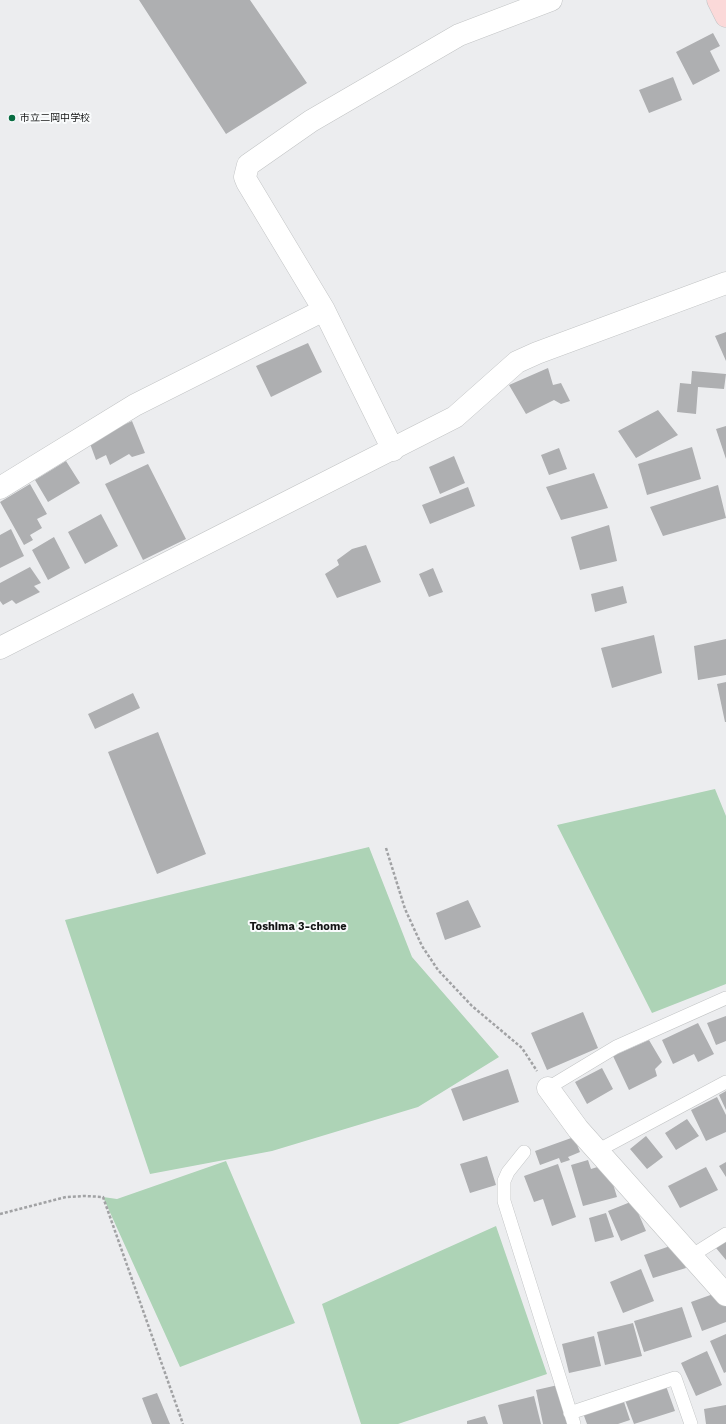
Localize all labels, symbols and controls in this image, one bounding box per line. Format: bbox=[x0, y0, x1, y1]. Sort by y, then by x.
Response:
place label: 市立二岡中学校 bbox=[20, 112, 90, 124]
marker: 市立二岡中学校 bbox=[7, 113, 17, 123]
district label: Toshima 3-chome bbox=[249, 920, 347, 934]

